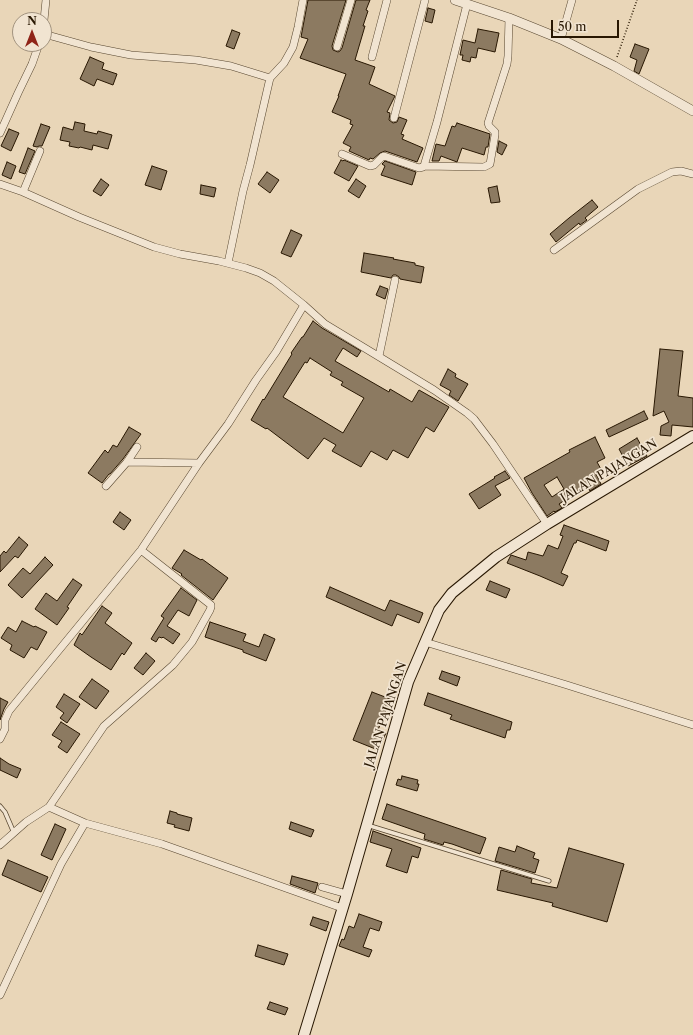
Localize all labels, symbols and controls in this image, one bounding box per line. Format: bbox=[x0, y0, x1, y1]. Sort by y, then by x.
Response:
north arrow bbox=[12, 12, 52, 52]
scale bar bbox=[553, 12, 621, 38]
text: N bbox=[27, 14, 37, 28]
text: 50 m bbox=[558, 19, 587, 34]
street label: JALAN PAJANGAN bbox=[558, 436, 660, 506]
street label: JALAN PAJANGAN bbox=[362, 660, 410, 770]

